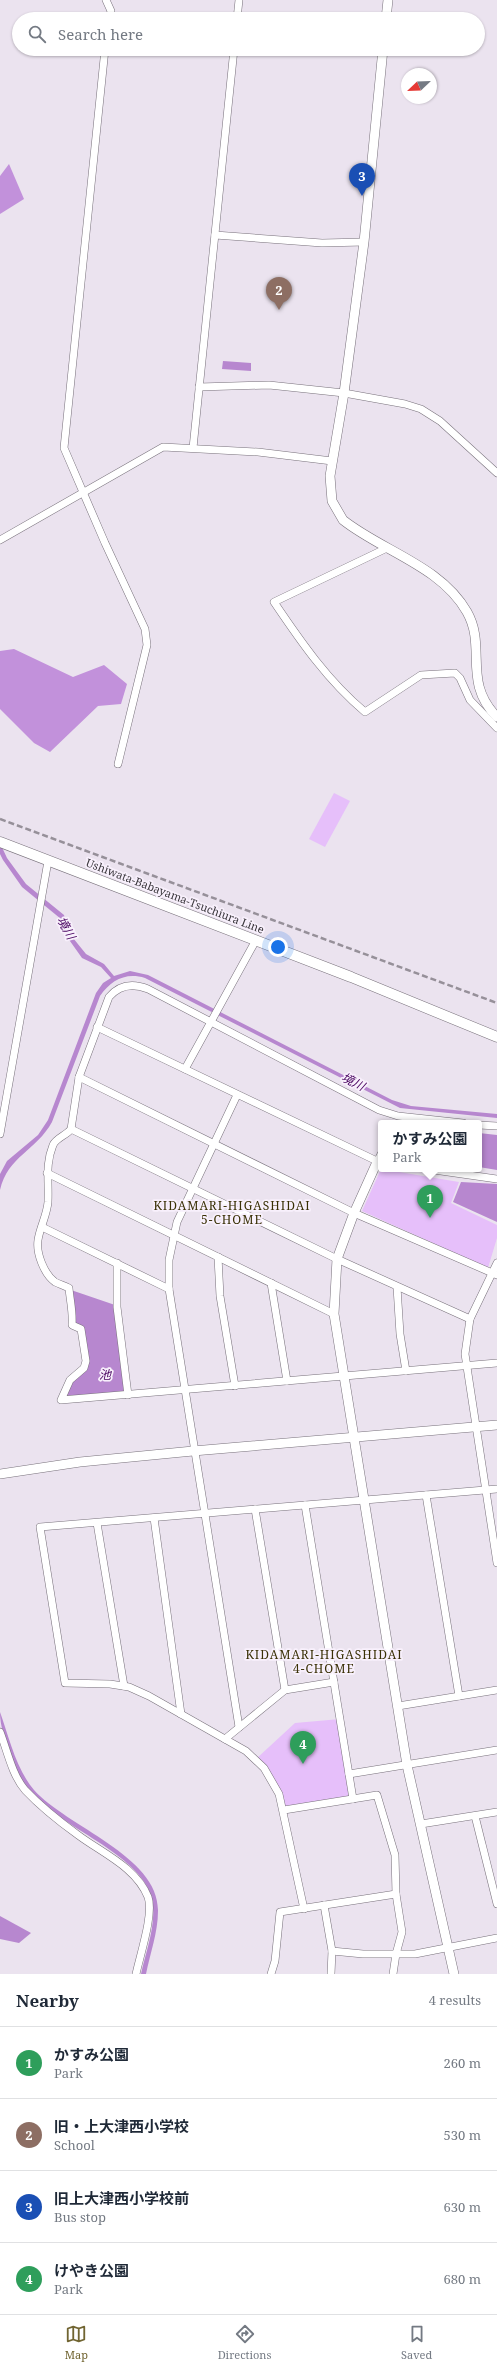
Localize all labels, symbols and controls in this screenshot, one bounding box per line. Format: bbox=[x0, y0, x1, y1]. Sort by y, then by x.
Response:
search box bbox=[12, 12, 485, 56]
icon: search bbox=[26, 23, 48, 45]
text: Search here bbox=[58, 24, 143, 44]
north arrow bbox=[401, 68, 437, 104]
pin: 3 bbox=[349, 163, 375, 196]
pin: 2 bbox=[266, 277, 292, 310]
street label: Ushiwata-Babayama-Tsuchiura Line bbox=[84, 854, 267, 937]
water label: 境川 bbox=[53, 913, 81, 944]
your location bbox=[268, 937, 288, 957]
water label: 境川 bbox=[339, 1069, 370, 1095]
popup bbox=[378, 1120, 482, 1172]
text: かすみ公園 bbox=[392, 1128, 468, 1148]
text: Park bbox=[392, 1148, 421, 1166]
pin: 1 bbox=[417, 1185, 443, 1218]
district label: KIDAMARI-HIGASHIDAI 5-CHOME bbox=[153, 1197, 311, 1228]
water label: 池 bbox=[99, 1366, 112, 1383]
district label: KIDAMARI-HIGASHIDAI 4-CHOME bbox=[245, 1646, 403, 1677]
pin: 4 bbox=[290, 1731, 316, 1764]
text: Nearby bbox=[16, 1989, 79, 2012]
text: 4 results bbox=[429, 1991, 481, 2009]
text: かすみ公園 bbox=[54, 2044, 129, 2064]
text: 1 bbox=[25, 2054, 33, 2072]
text: 260 m bbox=[444, 2054, 481, 2072]
text: Park bbox=[54, 2064, 83, 2082]
text: 旧・上大津西小学校 bbox=[54, 2116, 189, 2136]
text: 2 bbox=[25, 2126, 33, 2144]
text: 530 m bbox=[444, 2126, 481, 2144]
text: School bbox=[54, 2136, 95, 2154]
text: 旧上大津西小学校前 bbox=[54, 2188, 189, 2208]
text: 3 bbox=[25, 2198, 33, 2216]
text: 630 m bbox=[444, 2198, 481, 2216]
text: Bus stop bbox=[54, 2208, 106, 2226]
text: けやき公園 bbox=[54, 2260, 129, 2280]
text: 4 bbox=[25, 2270, 33, 2288]
text: 680 m bbox=[444, 2270, 481, 2288]
text: Park bbox=[54, 2280, 83, 2298]
tab: Map bbox=[65, 2323, 88, 2362]
tab: Directions bbox=[218, 2323, 271, 2362]
tab: Saved bbox=[401, 2323, 432, 2362]

